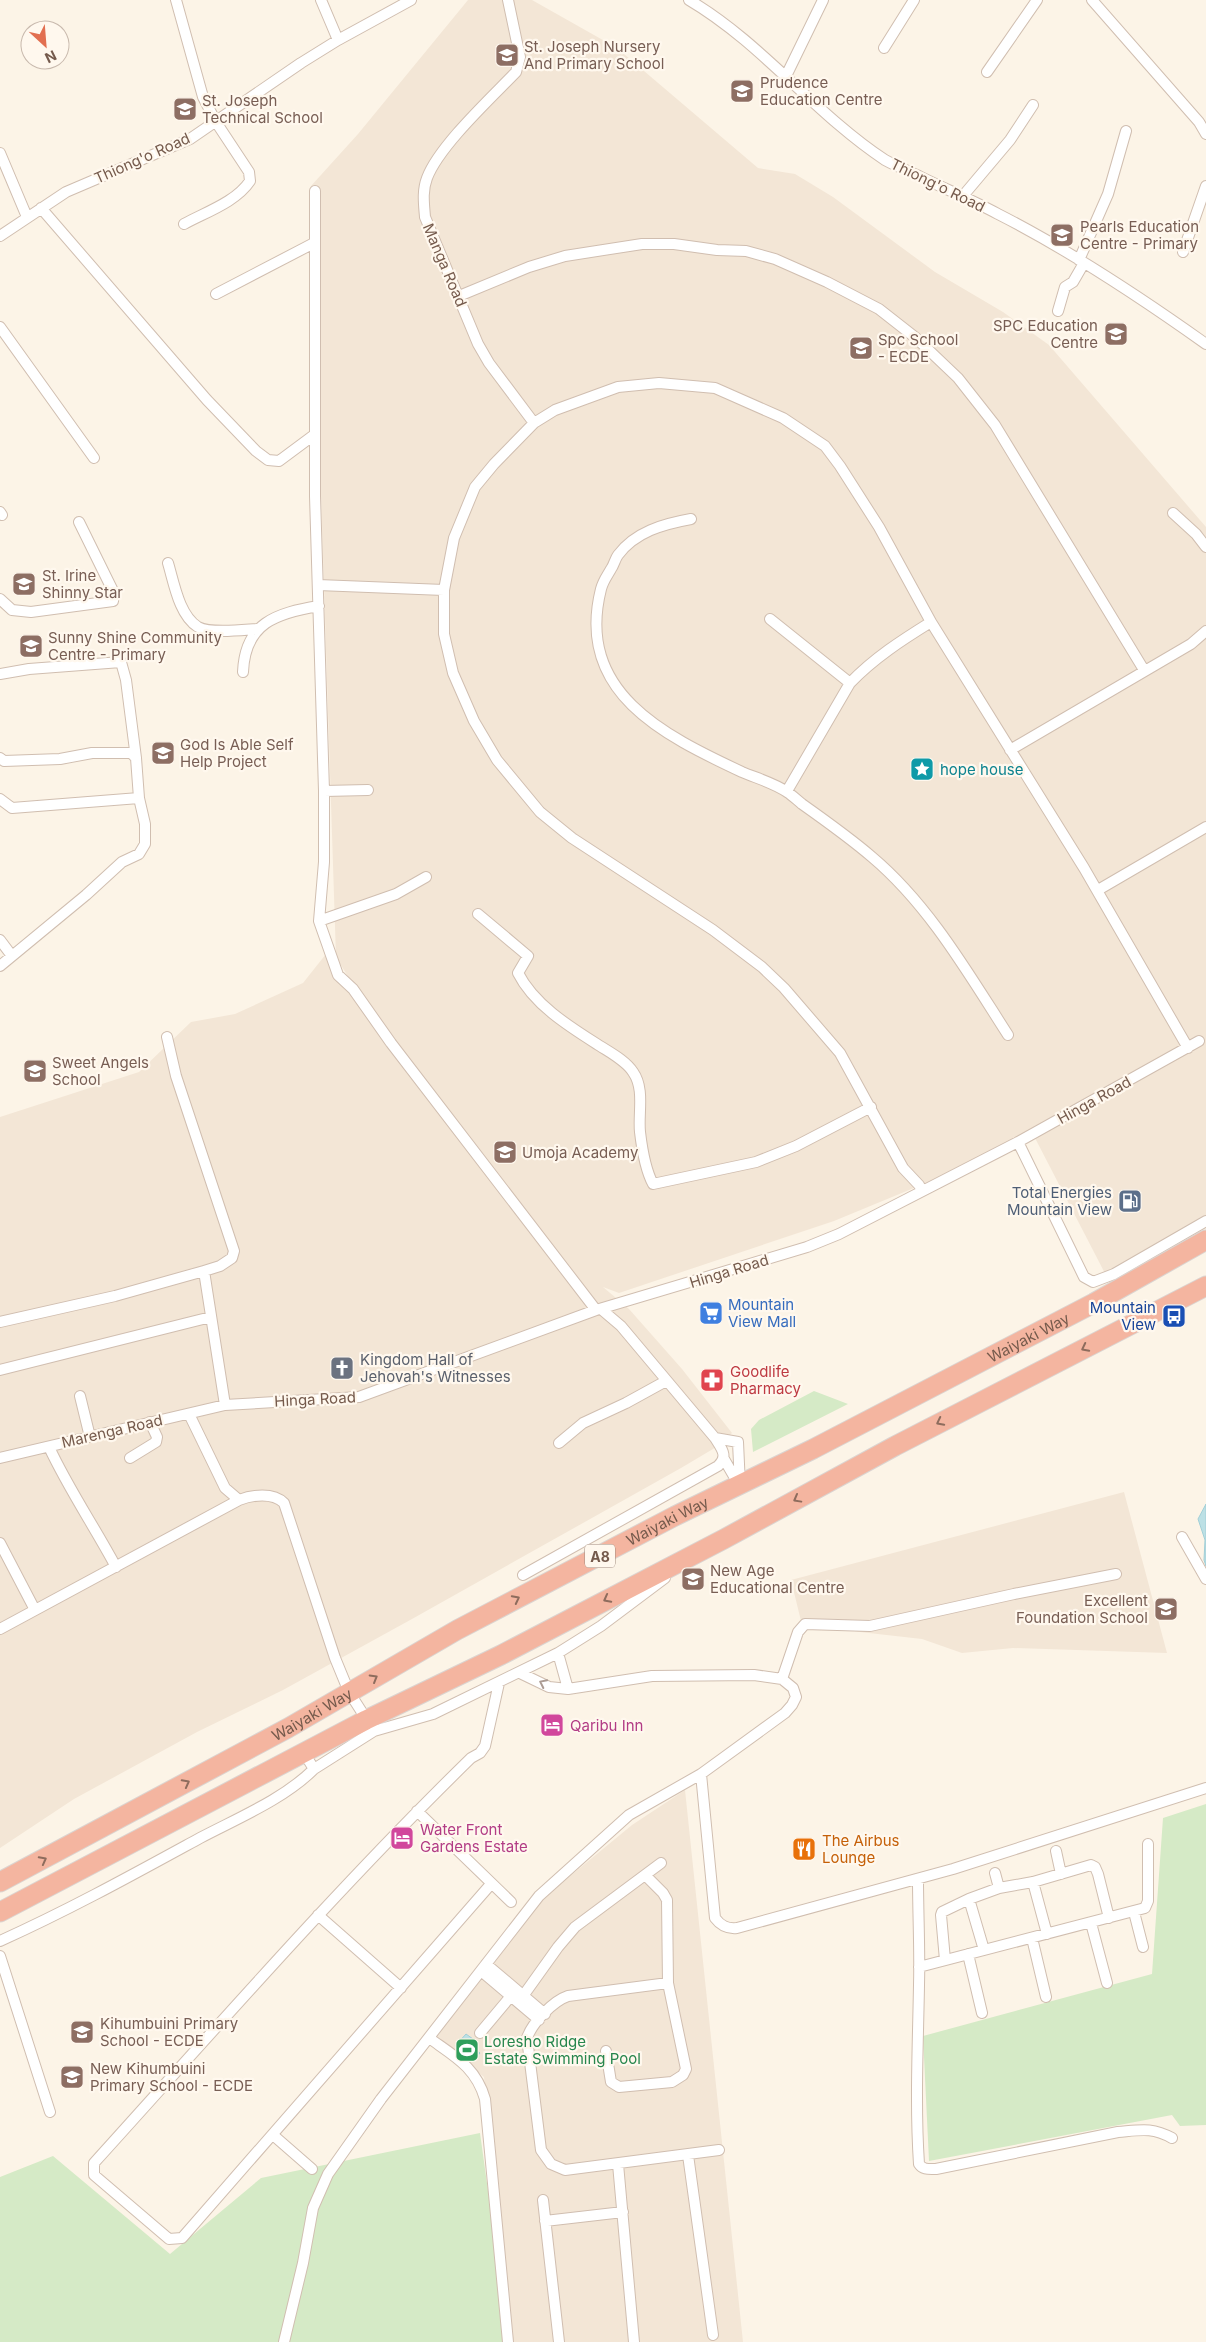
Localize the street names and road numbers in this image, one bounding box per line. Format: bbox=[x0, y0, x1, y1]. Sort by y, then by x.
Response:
street label: Thiong'o Road bbox=[91, 128, 193, 188]
street label: Thiong'o Road bbox=[888, 154, 988, 216]
street label: Manga Road bbox=[419, 220, 471, 310]
street label: Hinga Road bbox=[1054, 1072, 1134, 1128]
street label: Hinga Road bbox=[687, 1250, 771, 1292]
street label: Waiyaki Way bbox=[984, 1308, 1073, 1366]
street label: Hinga Road bbox=[274, 1387, 356, 1411]
street label: Marenga Road bbox=[60, 1410, 164, 1452]
street label: Waiyaki Way bbox=[623, 1492, 712, 1549]
road number: A8 bbox=[585, 1544, 615, 1568]
street label: Waiyaki Way bbox=[268, 1683, 356, 1745]

